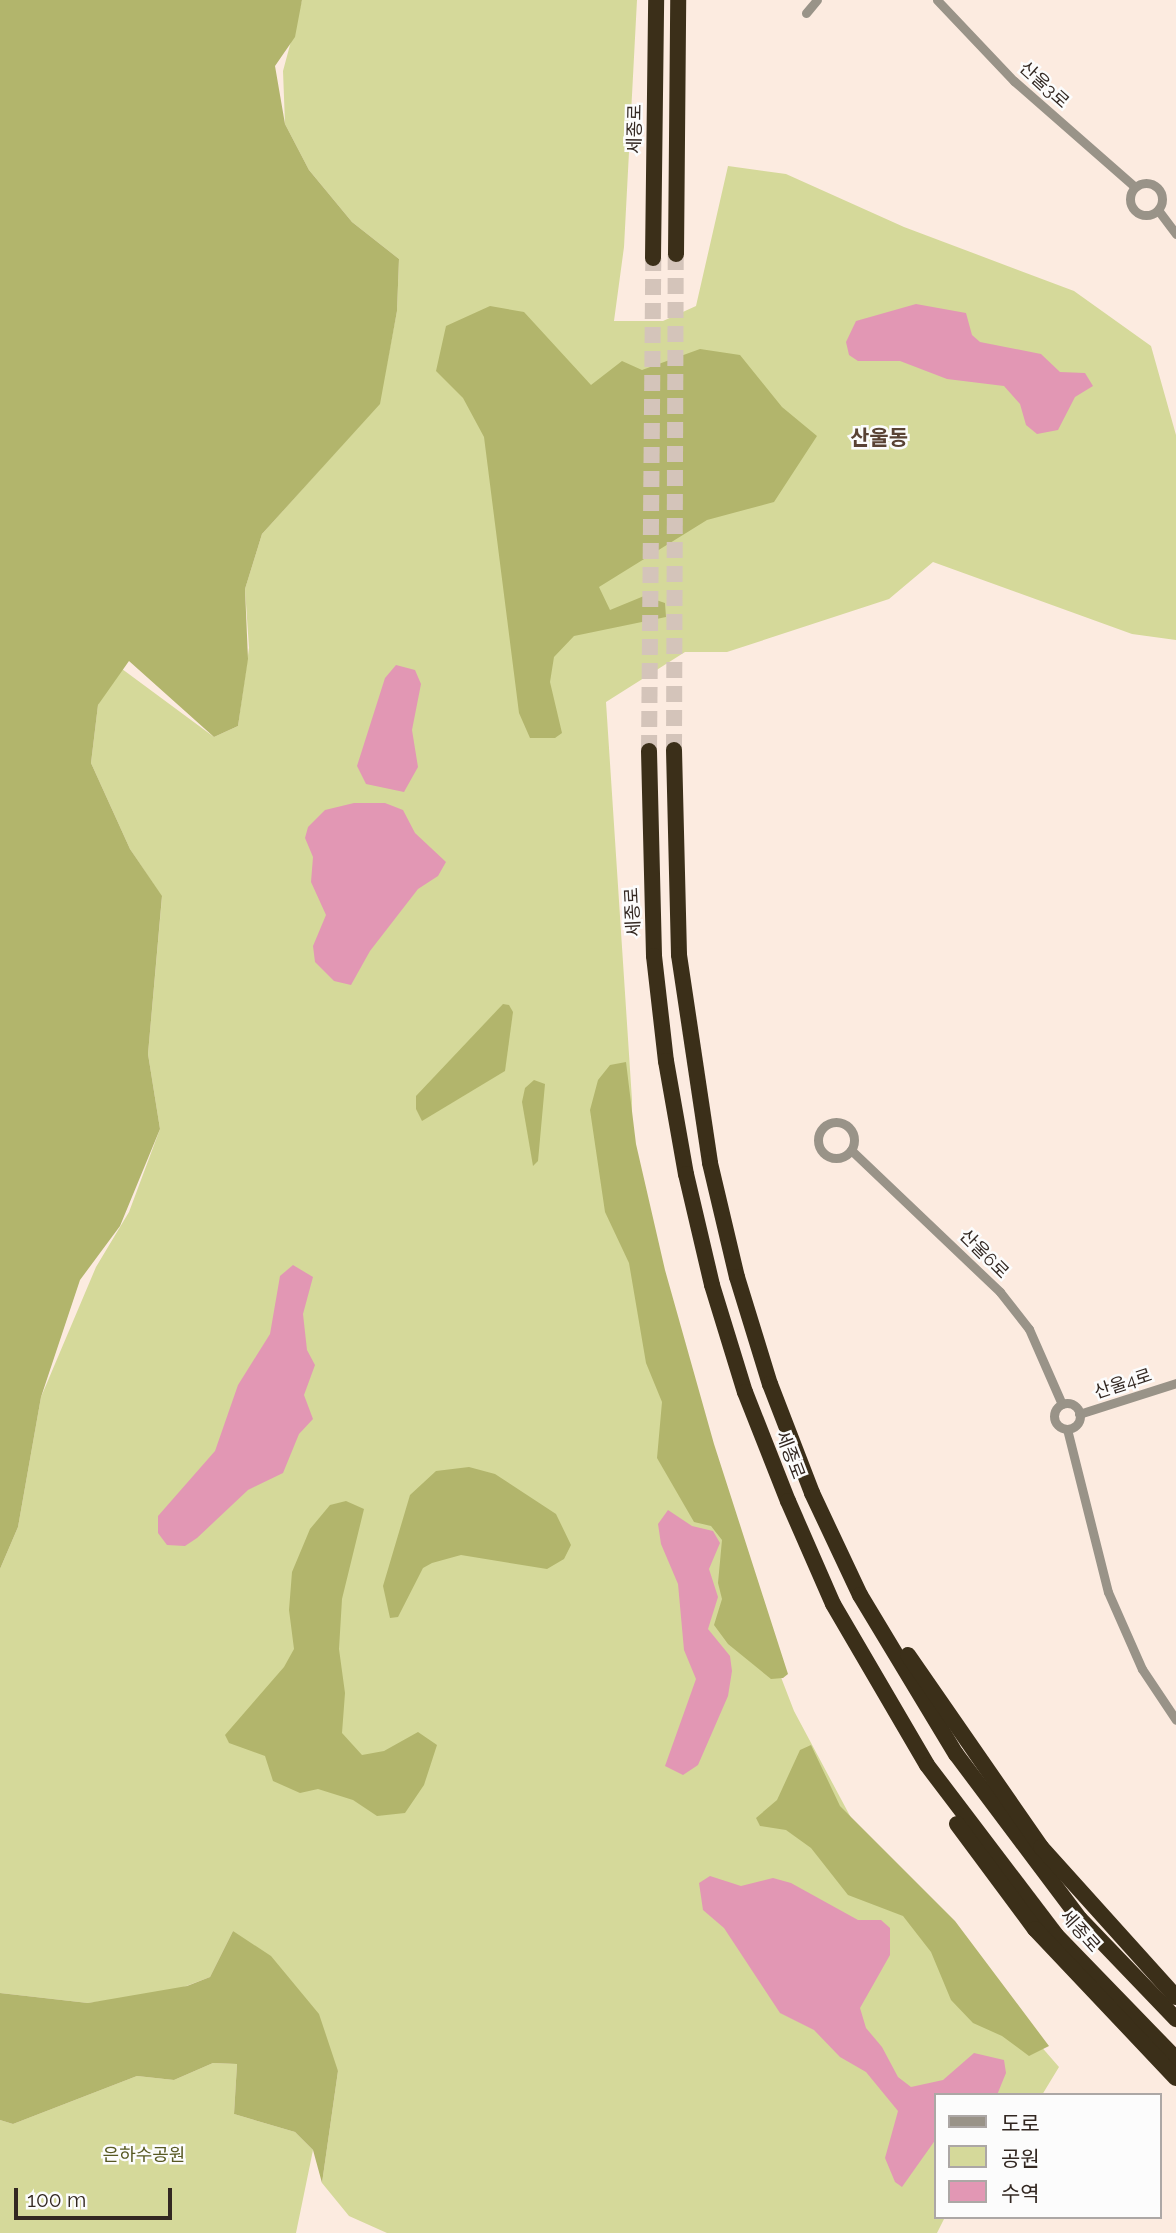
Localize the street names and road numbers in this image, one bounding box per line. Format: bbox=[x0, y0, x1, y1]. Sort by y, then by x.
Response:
street label: 산울3로 bbox=[1015, 57, 1073, 113]
street label: 세종로 bbox=[624, 104, 646, 154]
street label: 세종로 bbox=[621, 887, 645, 937]
street label: 산울6로 bbox=[955, 1225, 1013, 1283]
street label: 산울4로 bbox=[1091, 1365, 1155, 1403]
street label: 세종로 bbox=[771, 1428, 809, 1482]
street label: 세종로 bbox=[1055, 1905, 1105, 1957]

